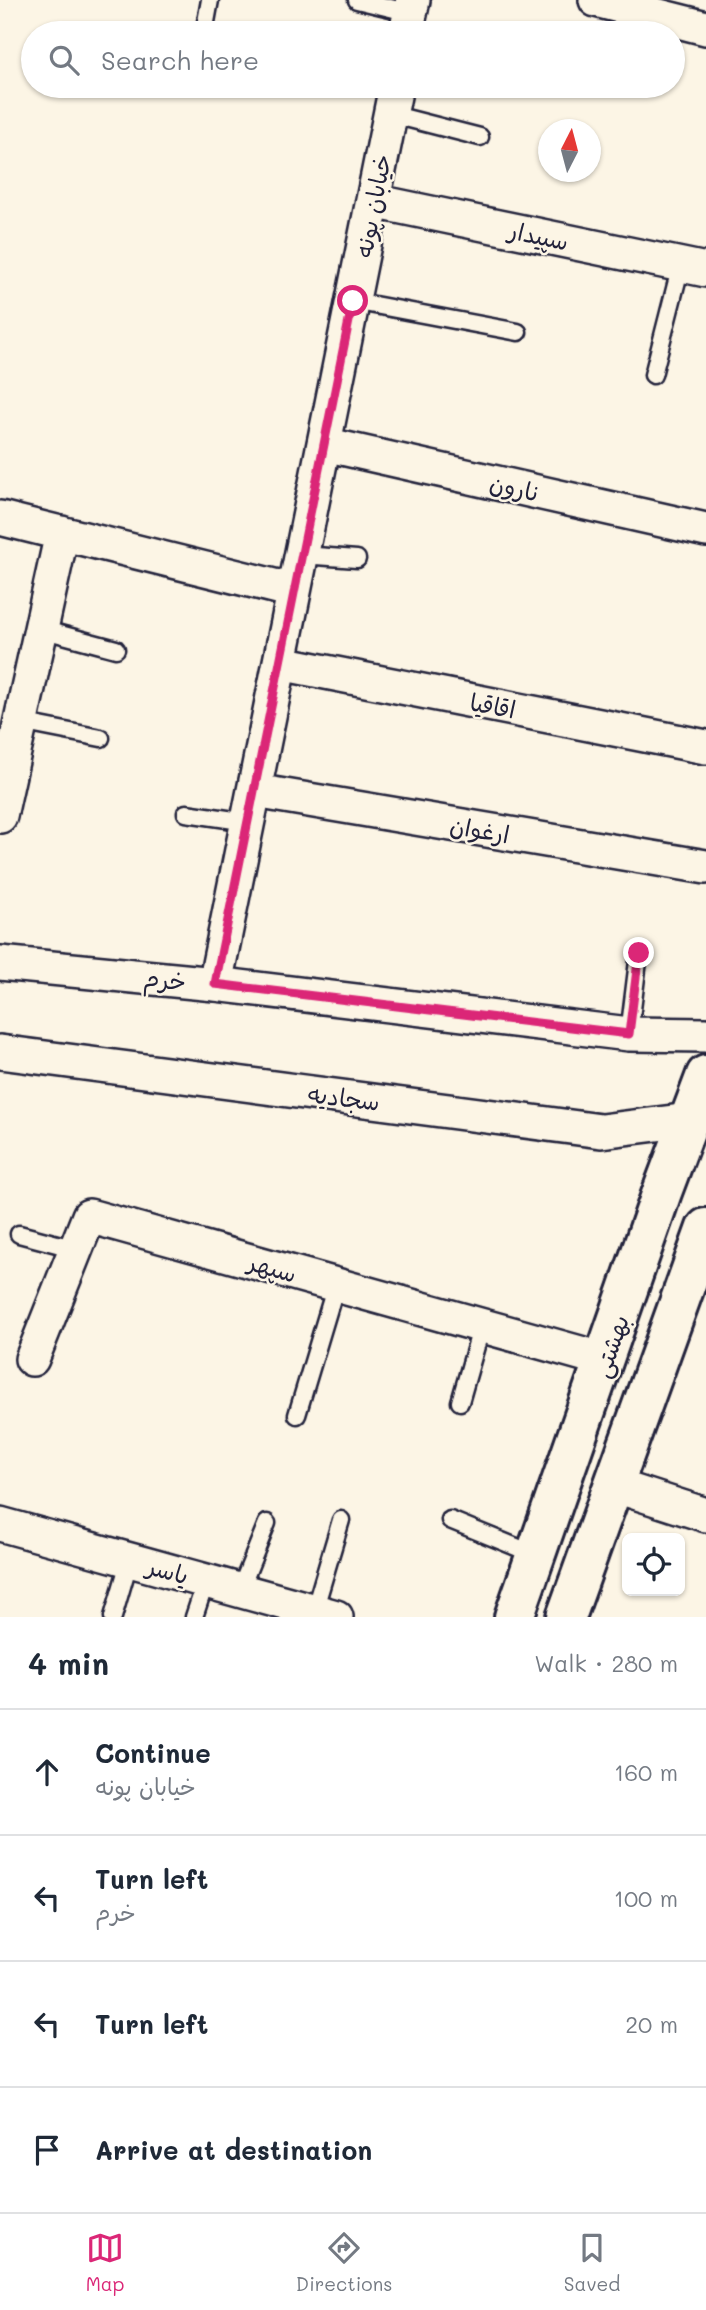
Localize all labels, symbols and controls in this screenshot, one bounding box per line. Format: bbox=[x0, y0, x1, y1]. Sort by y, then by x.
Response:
search box bbox=[21, 21, 685, 98]
icon: search bbox=[45, 41, 83, 79]
text: Search here bbox=[101, 43, 259, 77]
north arrow bbox=[538, 119, 601, 182]
street label: خیابان پونه bbox=[347, 151, 398, 261]
street label: سپیدار bbox=[504, 213, 572, 257]
route start bbox=[337, 285, 368, 316]
street label: نارون bbox=[487, 466, 543, 508]
street label: اقاقیا bbox=[467, 685, 519, 725]
street label: ارغوان bbox=[448, 809, 512, 850]
route end bbox=[623, 937, 654, 968]
street label: خرم bbox=[142, 961, 188, 1001]
street label: سجادیه bbox=[306, 1077, 382, 1117]
street label: سپهر bbox=[243, 1245, 301, 1290]
street label: بهشتی bbox=[585, 1310, 636, 1382]
map controls bbox=[622, 1533, 685, 1596]
button: locate bbox=[622, 1533, 685, 1596]
street label: یاسر bbox=[142, 1549, 192, 1590]
text: 4 min bbox=[28, 1643, 109, 1683]
text: Walk · 280 m bbox=[534, 1648, 678, 1678]
text: Continue bbox=[95, 1736, 211, 1770]
icon: ahead bbox=[28, 1753, 66, 1791]
text: 160 m bbox=[614, 1757, 678, 1787]
text: خیابان پونه bbox=[95, 1771, 196, 1801]
text: Turn left bbox=[95, 1862, 208, 1896]
icon: left bbox=[28, 1879, 66, 1917]
text: 100 m bbox=[614, 1883, 678, 1913]
text: خرم bbox=[95, 1897, 136, 1927]
icon: left bbox=[28, 2005, 66, 2043]
text: Turn left bbox=[95, 2007, 208, 2041]
text: 20 m bbox=[625, 2009, 678, 2039]
icon: arrive bbox=[28, 2131, 66, 2169]
text: Arrive at destination bbox=[95, 2133, 372, 2167]
tab: Map bbox=[86, 2229, 124, 2296]
tab: Directions bbox=[296, 2229, 392, 2296]
tab: Saved bbox=[564, 2229, 620, 2296]

